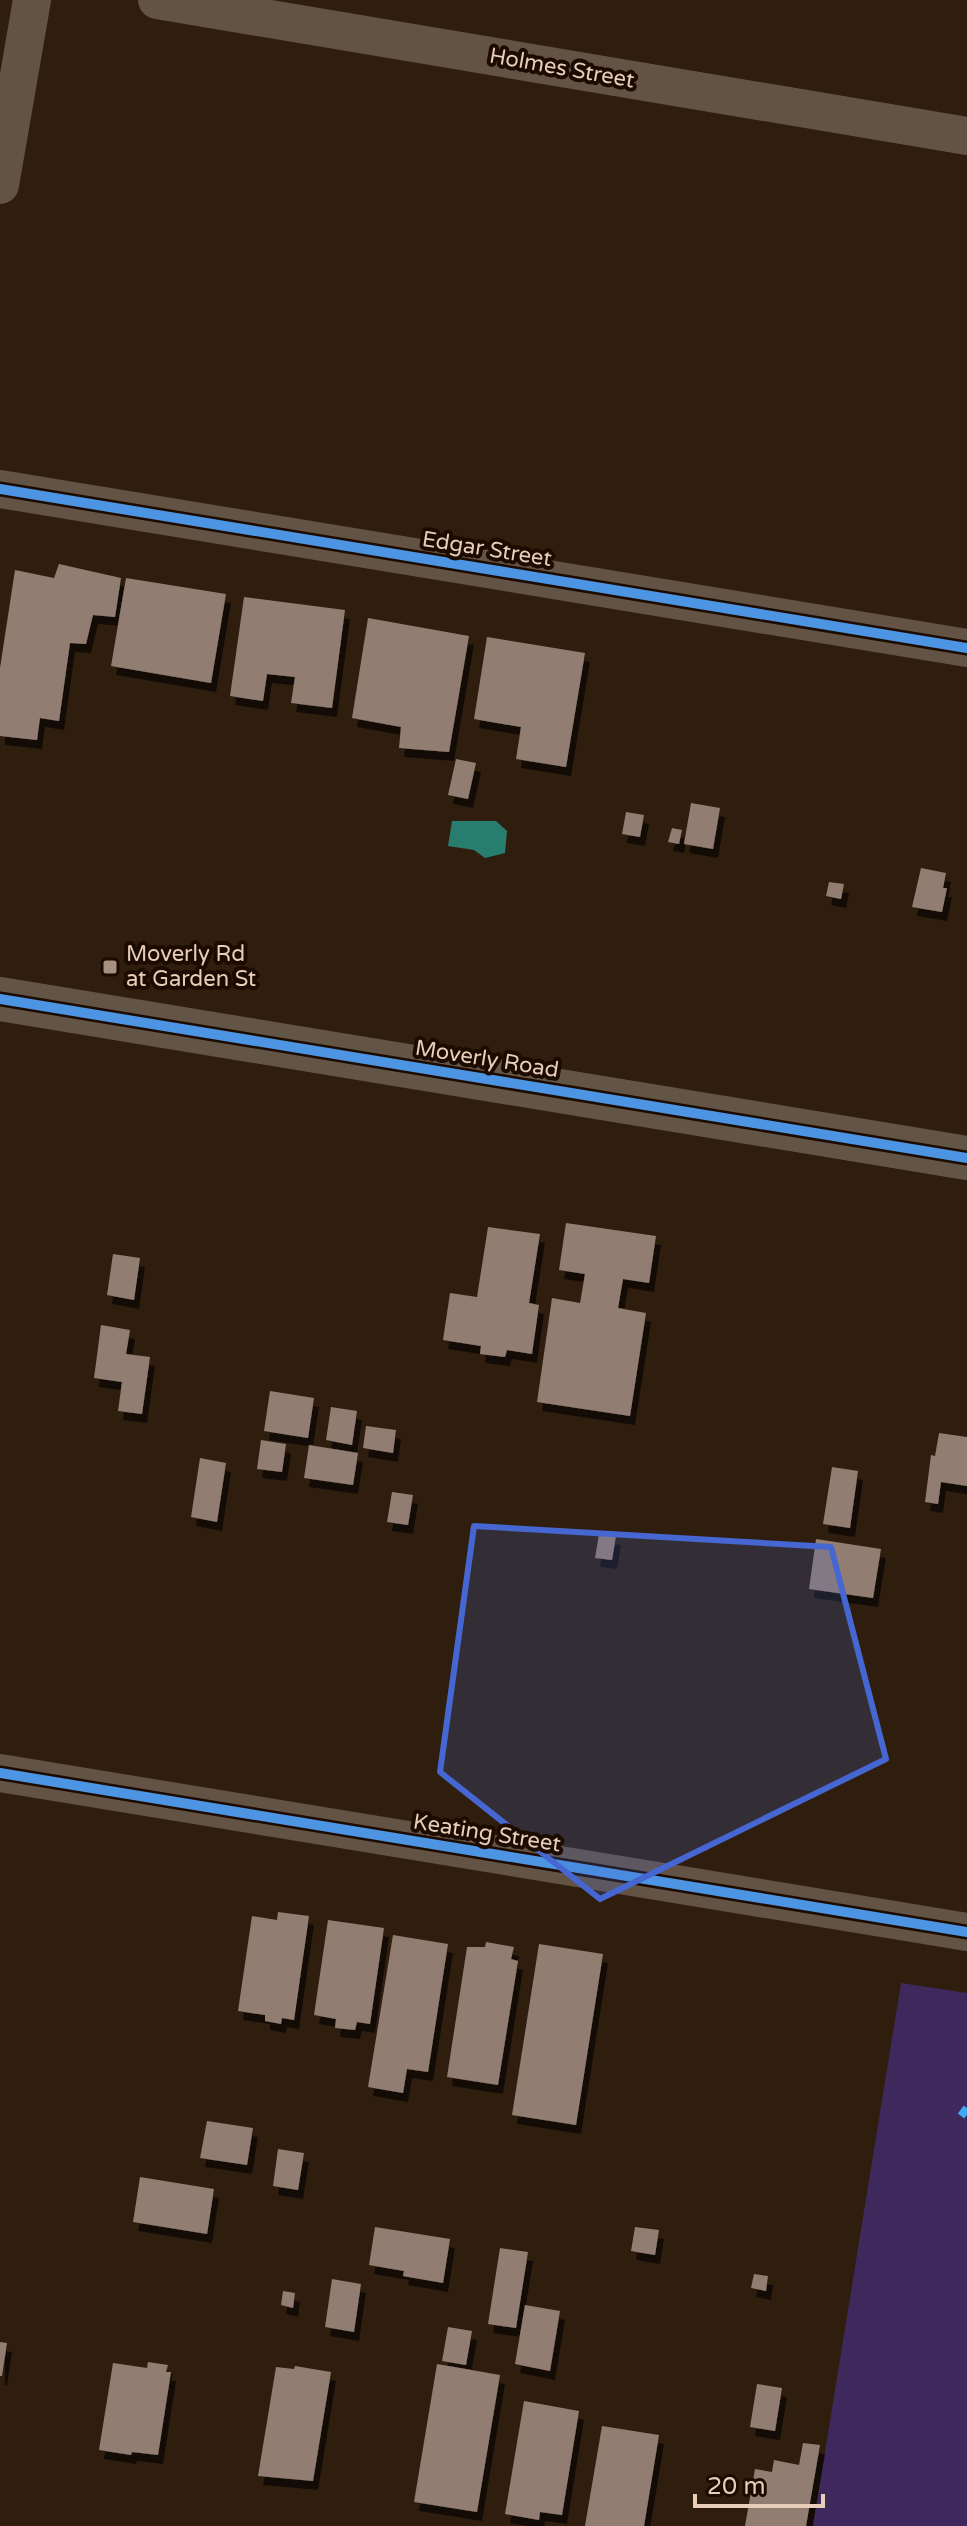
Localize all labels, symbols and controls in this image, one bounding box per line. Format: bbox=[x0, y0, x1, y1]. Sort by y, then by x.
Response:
street label: Holmes Street bbox=[487, 42, 637, 94]
street label: Edgar Street bbox=[420, 526, 554, 572]
place label: Moverly Rd at Garden St bbox=[126, 941, 256, 992]
marker: Moverly Rd at Garden St bbox=[101, 958, 119, 976]
street label: Moverly Road bbox=[413, 1035, 561, 1083]
street label: Keating Street bbox=[411, 1809, 563, 1857]
scale bar bbox=[695, 2458, 823, 2508]
text: 20 m bbox=[707, 2472, 765, 2501]

